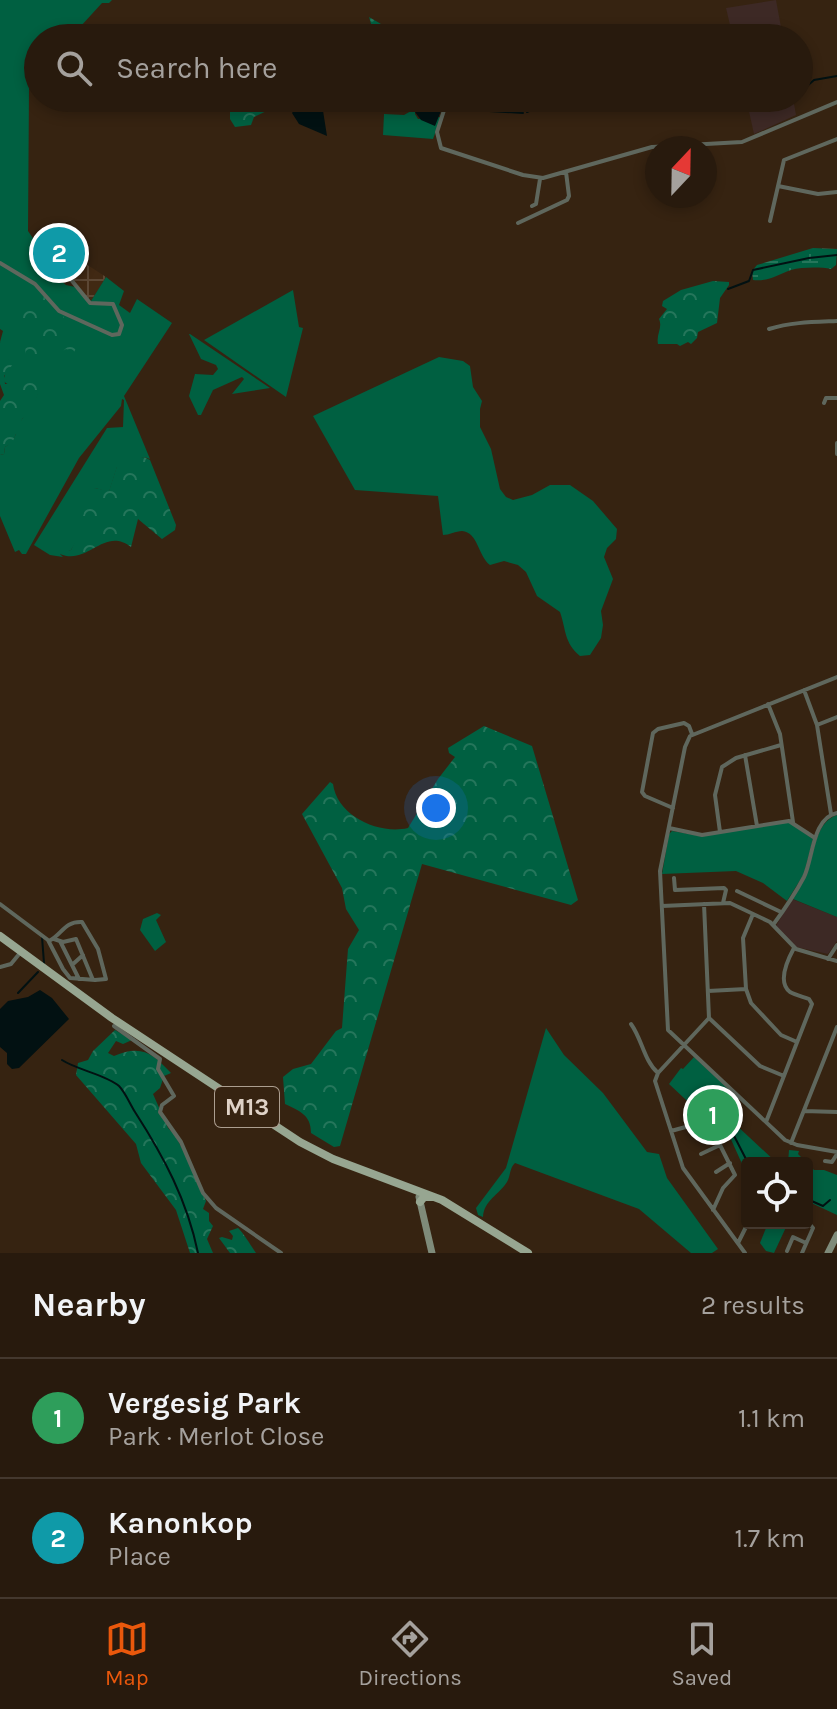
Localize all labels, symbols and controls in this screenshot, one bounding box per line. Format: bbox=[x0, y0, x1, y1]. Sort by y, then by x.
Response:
search box bbox=[24, 24, 813, 112]
icon: search bbox=[52, 46, 96, 90]
text: Search here bbox=[116, 50, 277, 86]
north arrow bbox=[645, 136, 717, 208]
pin: 2 bbox=[33, 223, 85, 283]
your location bbox=[416, 788, 456, 828]
pin: 1 bbox=[687, 1085, 739, 1145]
road number: M13 bbox=[215, 1087, 279, 1127]
map controls bbox=[741, 1157, 813, 1229]
button: locate bbox=[741, 1157, 813, 1229]
text: Nearby bbox=[32, 1285, 146, 1325]
text: 2 results bbox=[701, 1290, 805, 1321]
text: Vergesig Park bbox=[108, 1385, 301, 1421]
text: 1 bbox=[53, 1403, 63, 1434]
text: 1.1 km bbox=[738, 1403, 805, 1434]
text: Park · Merlot Close bbox=[108, 1421, 324, 1452]
text: Kanonkop bbox=[108, 1505, 253, 1541]
text: 2 bbox=[50, 1523, 66, 1554]
text: 1.7 km bbox=[734, 1523, 805, 1554]
text: Place bbox=[108, 1541, 171, 1572]
tab: Map bbox=[105, 1617, 149, 1691]
tab: Directions bbox=[358, 1617, 462, 1691]
tab: Saved bbox=[671, 1617, 732, 1691]

